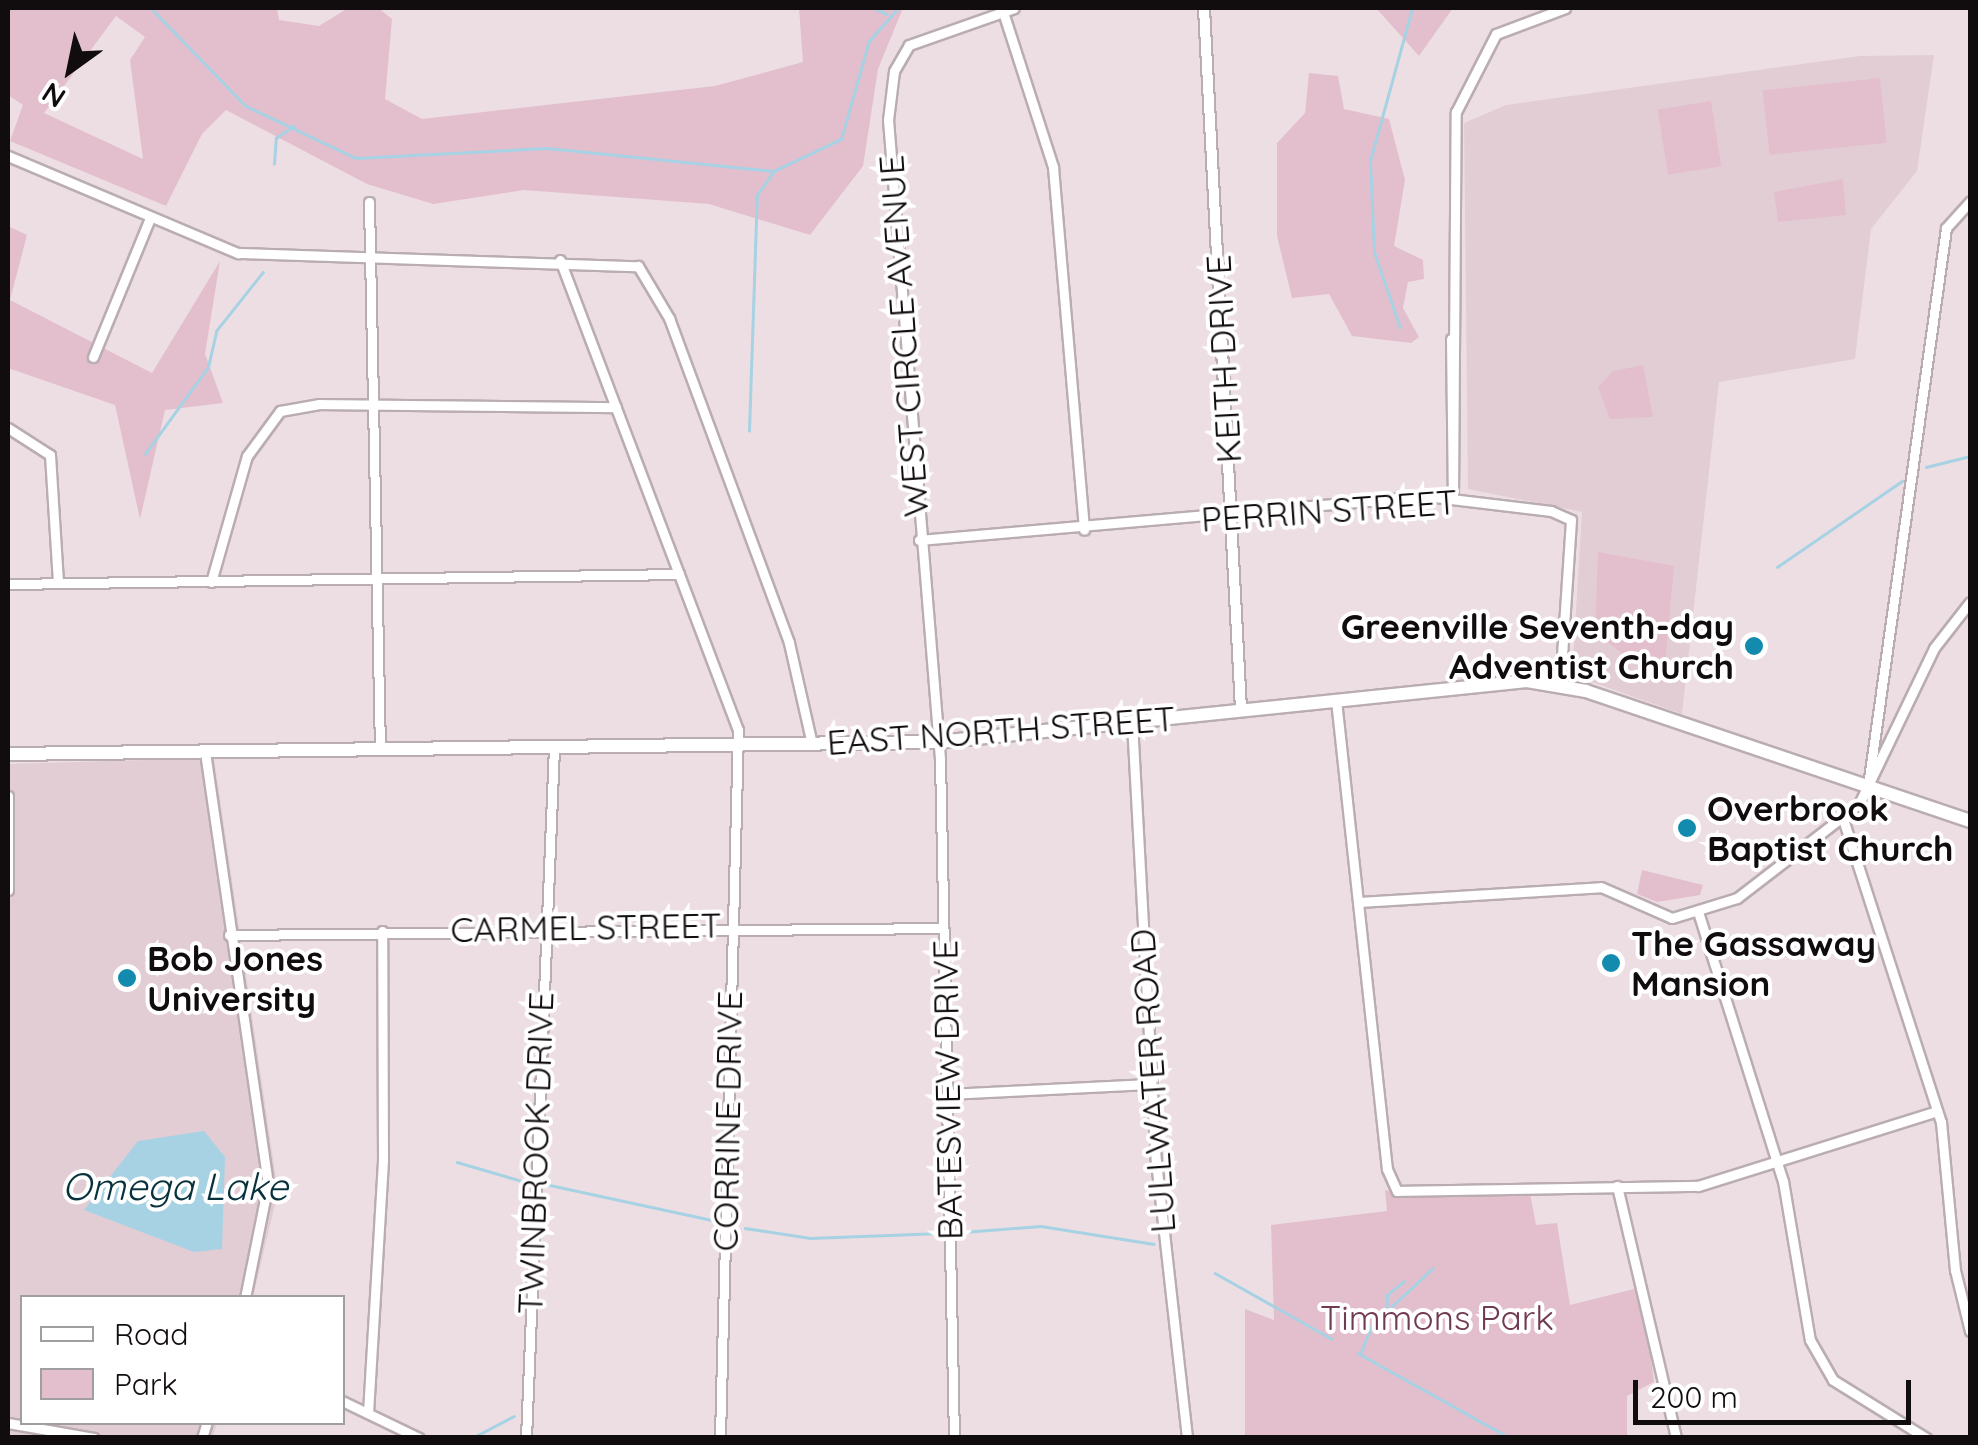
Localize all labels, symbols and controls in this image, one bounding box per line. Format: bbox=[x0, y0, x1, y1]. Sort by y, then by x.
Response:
north arrow bbox=[20, 20, 120, 120]
text: N bbox=[35, 75, 72, 116]
street label: WEST CIRCLE AVENUE bbox=[869, 154, 937, 518]
street label: KEITH DRIVE bbox=[1197, 254, 1249, 464]
street label: PERRIN STREET bbox=[1200, 480, 1458, 540]
place label: Greenville Seventh-day Adventist Church bbox=[1341, 605, 1734, 687]
marker: Greenville Seventh-day Adventist Church bbox=[1743, 635, 1765, 657]
street label: EAST NORTH STREET bbox=[825, 697, 1177, 763]
place label: Overbrook Baptist Church bbox=[1707, 787, 1954, 869]
marker: Overbrook Baptist Church bbox=[1676, 817, 1698, 839]
street label: CARMEL STREET bbox=[450, 904, 722, 950]
place label: The Gassaway Mansion bbox=[1631, 922, 1876, 1004]
street label: LULLWATER ROAD bbox=[1120, 928, 1184, 1234]
place label: Bob Jones University bbox=[147, 937, 323, 1019]
street label: BATESVIEW DRIVE bbox=[923, 940, 971, 1240]
marker: The Gassaway Mansion bbox=[1600, 952, 1622, 974]
marker: Bob Jones University bbox=[116, 967, 138, 989]
street label: CORRINE DRIVE bbox=[704, 990, 750, 1252]
street label: TWINBROOK DRIVE bbox=[508, 991, 562, 1315]
water label: Omega Lake bbox=[62, 1164, 288, 1210]
legend bbox=[20, 1295, 345, 1425]
park label: Timmons Park bbox=[1320, 1296, 1554, 1338]
text: Road bbox=[114, 1315, 188, 1353]
scale bar bbox=[1638, 1360, 1916, 1422]
text: Park bbox=[114, 1365, 178, 1403]
text: 200 m bbox=[1650, 1378, 1738, 1416]

